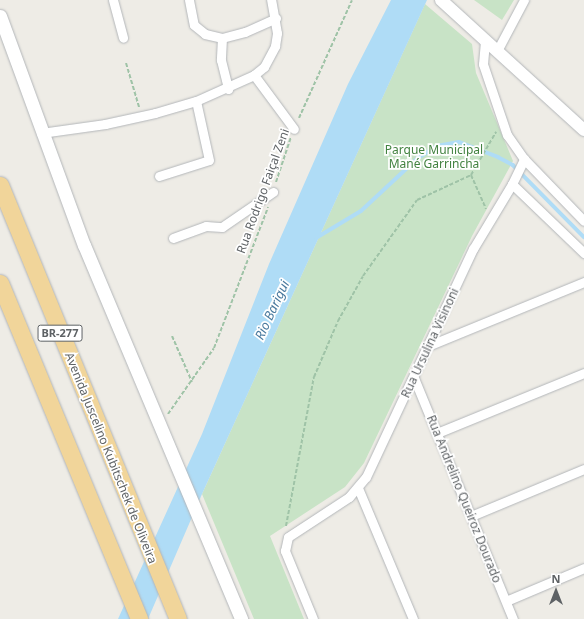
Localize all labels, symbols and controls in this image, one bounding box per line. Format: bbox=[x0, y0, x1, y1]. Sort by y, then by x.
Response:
street label: Rua Rodrigo Faiçal Zeni bbox=[234, 127, 292, 255]
park label: Parque Municipal Mané Garrincha bbox=[385, 143, 483, 171]
water label: Rio Barigui bbox=[251, 278, 293, 342]
street label: Rua Ursulina Visinoni bbox=[398, 286, 462, 400]
road number: BR-277 bbox=[37, 324, 83, 342]
street label: Avenida Juscelino Kubitschek de Oliveira bbox=[62, 350, 160, 566]
street label: Rua Andrelino Queiroz Dourado bbox=[424, 413, 504, 585]
north arrow bbox=[536, 571, 576, 611]
text: N bbox=[552, 571, 560, 586]

